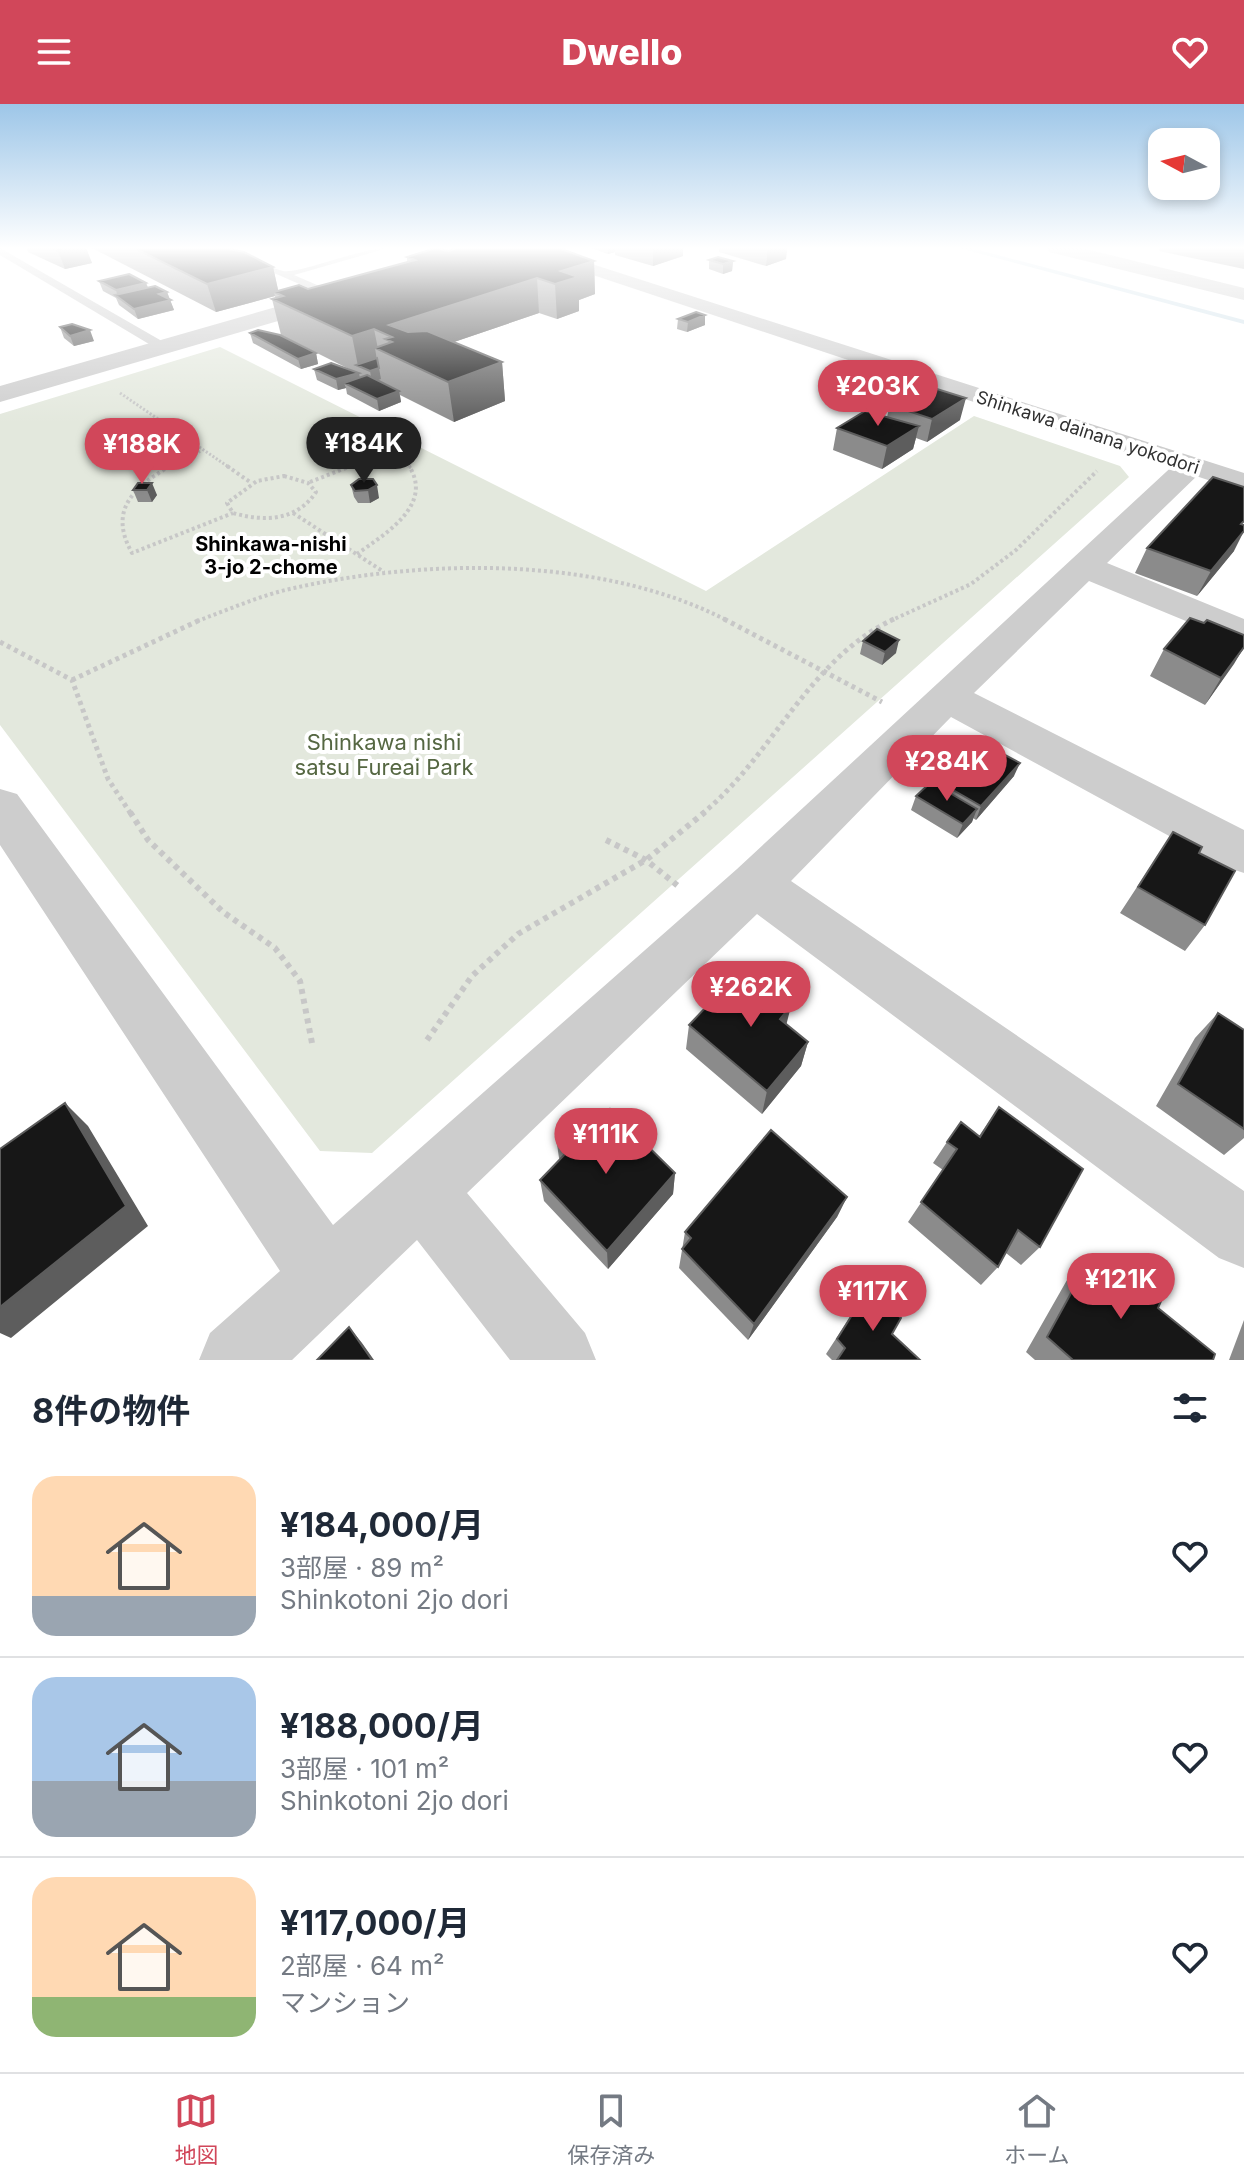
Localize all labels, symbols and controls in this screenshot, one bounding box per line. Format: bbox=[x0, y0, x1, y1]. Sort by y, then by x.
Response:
icon: menu bbox=[32, 30, 76, 74]
text: Dwello bbox=[562, 30, 682, 74]
icon: heart bbox=[1168, 30, 1212, 74]
north arrow bbox=[1148, 128, 1220, 200]
map controls bbox=[1148, 128, 1220, 200]
pin: ¥203K bbox=[822, 360, 934, 428]
text: ¥203K bbox=[836, 370, 920, 401]
street label: Shinkawa dainana yokodori bbox=[974, 386, 1202, 478]
pin: ¥184K bbox=[308, 417, 420, 485]
pin: ¥188K bbox=[86, 418, 198, 486]
text: ¥184K bbox=[324, 427, 404, 458]
text: ¥188K bbox=[103, 428, 181, 459]
district label: Shinkawa-nishi 3-jo 2-chome bbox=[195, 532, 347, 579]
park label: Shinkawa nishi satsu Fureai Park bbox=[295, 729, 473, 780]
pin: ¥284K bbox=[891, 735, 1003, 803]
text: ¥284K bbox=[905, 745, 989, 776]
pin: ¥262K bbox=[695, 961, 807, 1029]
text: ¥262K bbox=[709, 971, 793, 1002]
pin: ¥111K bbox=[550, 1108, 662, 1176]
text: ¥111K bbox=[572, 1118, 640, 1149]
pin: ¥121K bbox=[1065, 1253, 1177, 1321]
text: ¥121K bbox=[1085, 1263, 1157, 1294]
pin: ¥117K bbox=[817, 1265, 929, 1333]
text: ¥117K bbox=[837, 1275, 909, 1306]
icon: filters bbox=[1168, 1386, 1212, 1430]
text: 8件の物件 bbox=[32, 1390, 190, 1431]
text: ¥184,000/月 bbox=[280, 1504, 484, 1545]
icon: home bbox=[96, 1508, 192, 1604]
icon: heart bbox=[1168, 1534, 1212, 1578]
text: 3部屋 · 89 m² bbox=[280, 1552, 444, 1583]
text: Shinkotoni 2jo dori bbox=[280, 1584, 509, 1615]
text: ¥188,000/月 bbox=[280, 1705, 484, 1746]
icon: home bbox=[96, 1709, 192, 1805]
icon: heart bbox=[1168, 1735, 1212, 1779]
text: 3部屋 · 101 m² bbox=[280, 1753, 449, 1784]
text: Shinkotoni 2jo dori bbox=[280, 1785, 509, 1816]
text: ¥117,000/月 bbox=[280, 1902, 471, 1943]
icon: home bbox=[96, 1909, 192, 2005]
icon: heart bbox=[1168, 1935, 1212, 1979]
text: 2部屋 · 64 m² bbox=[280, 1950, 444, 1981]
text: マンション bbox=[280, 1987, 410, 2018]
tab: 地図 bbox=[174, 2089, 218, 2169]
tab: 保存済み bbox=[567, 2089, 655, 2169]
tab: ホーム bbox=[1004, 2089, 1070, 2169]

